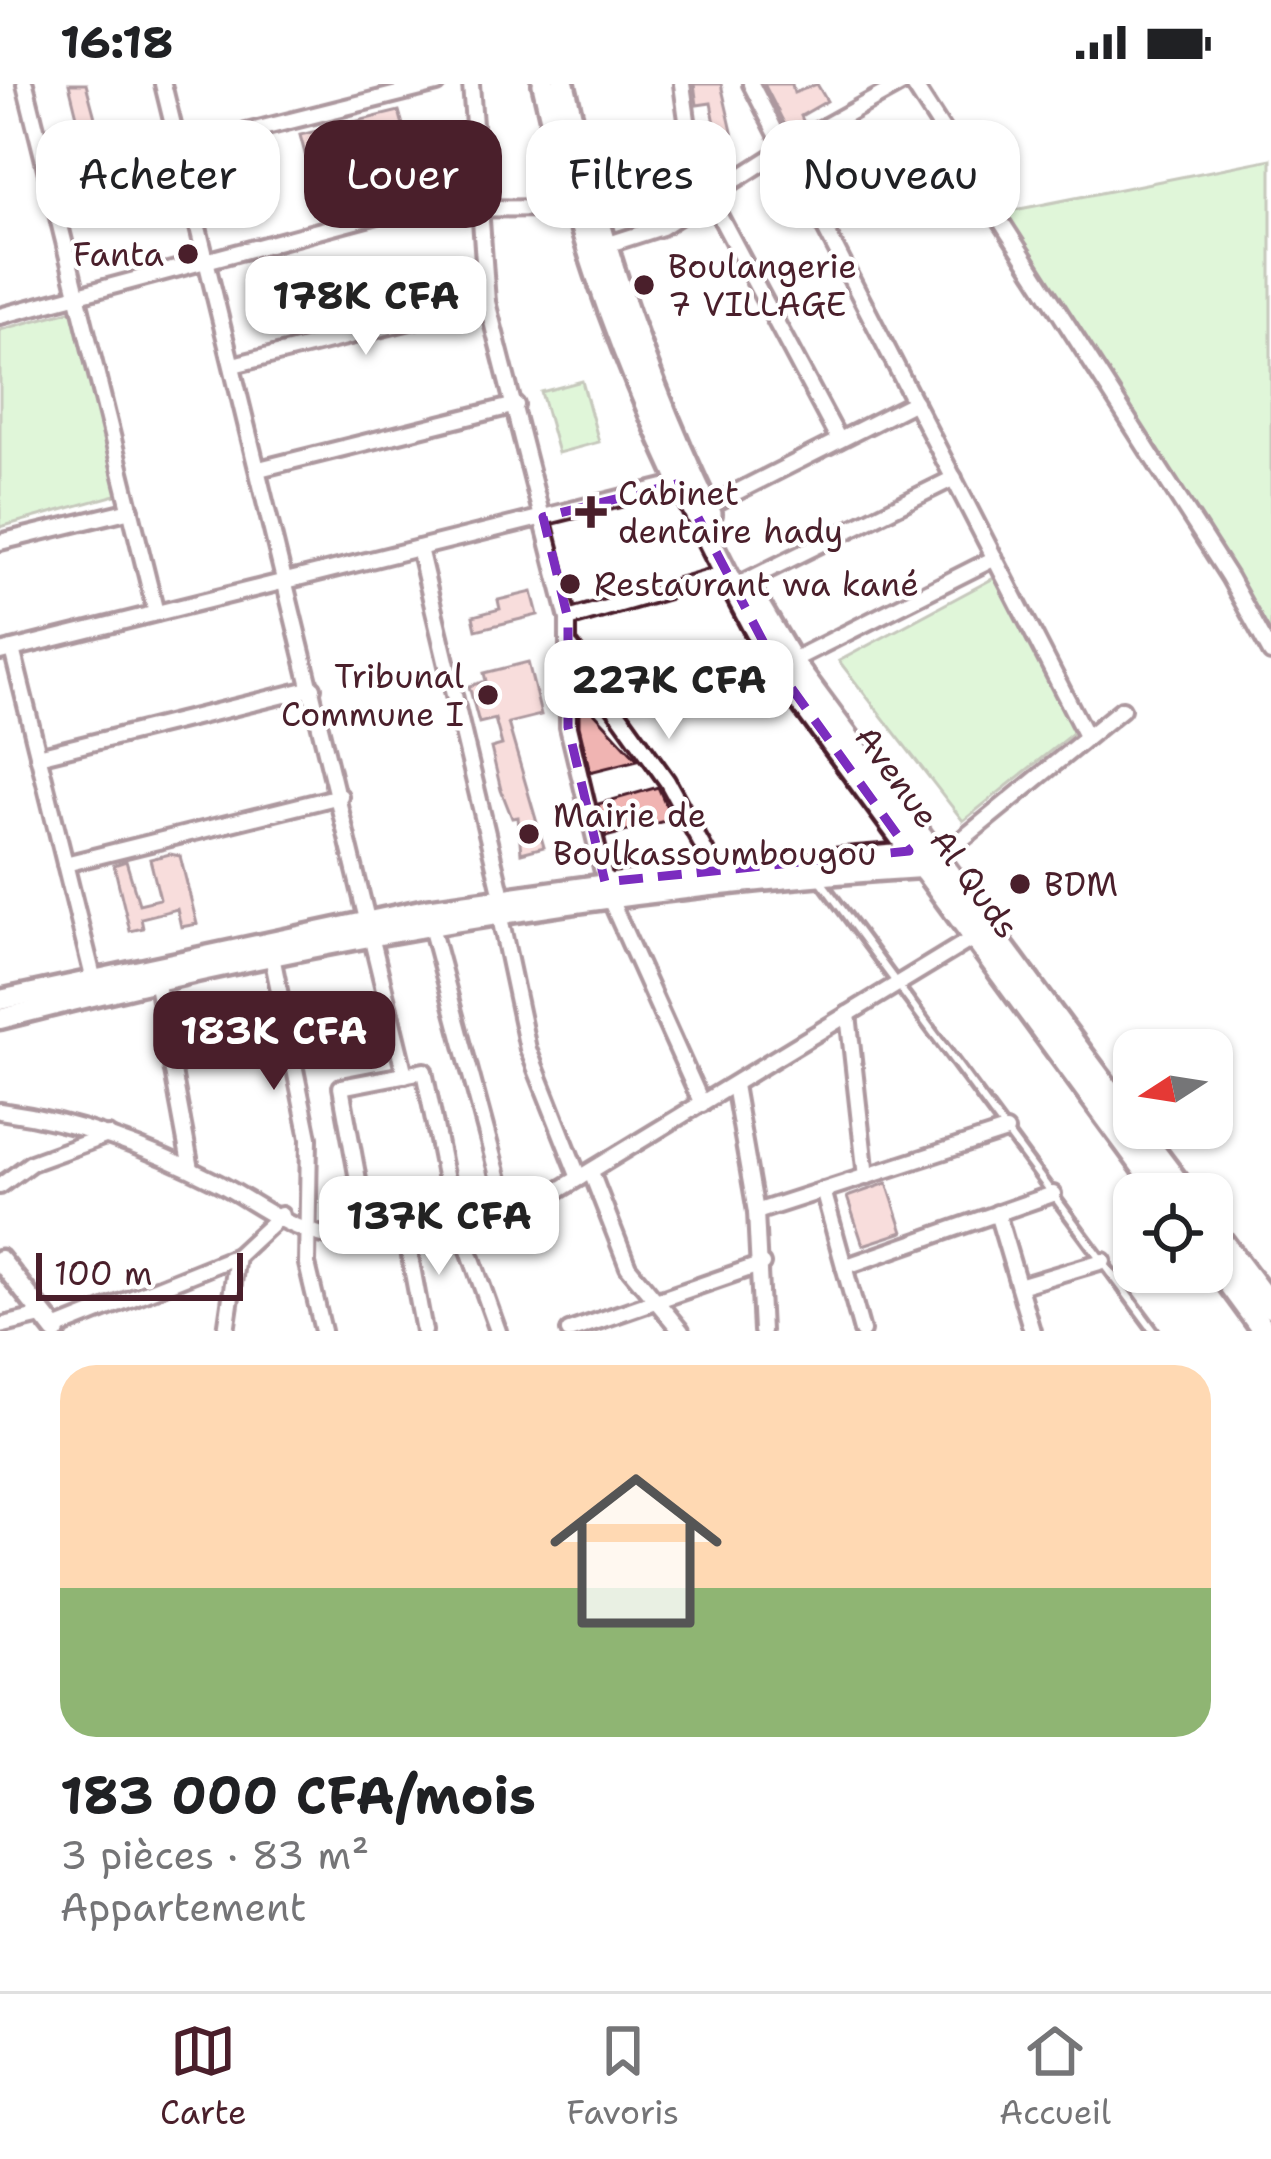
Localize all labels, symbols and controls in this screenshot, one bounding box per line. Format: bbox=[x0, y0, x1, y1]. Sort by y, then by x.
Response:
text: 16:18 bbox=[60, 12, 174, 72]
chip: Acheter bbox=[36, 120, 280, 228]
chip: Louer bbox=[304, 120, 502, 228]
chip: Filtres bbox=[526, 120, 736, 228]
chip: Nouveau bbox=[760, 120, 1020, 228]
place label: Fanta bbox=[73, 232, 164, 277]
marker: Fanta bbox=[175, 241, 201, 267]
place label: Boulangerie 7 VILLAGE bbox=[668, 244, 857, 327]
pin: 178K CFA bbox=[242, 256, 490, 358]
text: 178K CFA bbox=[272, 269, 460, 321]
marker: Boulangerie 7 VILLAGE bbox=[631, 272, 657, 298]
place label: Cabinet dentaire hady bbox=[618, 471, 843, 554]
marker: Cabinet dentaire hady bbox=[575, 496, 607, 528]
place label: Restaurant wa kané bbox=[594, 562, 919, 607]
marker: Restaurant wa kané bbox=[557, 571, 583, 597]
pin: 227K CFA bbox=[545, 640, 793, 742]
text: 227K CFA bbox=[571, 653, 767, 705]
place label: Tribunal Commune I bbox=[281, 654, 464, 737]
marker: Tribunal Commune I bbox=[475, 682, 501, 708]
street label: Avenue Al Quds bbox=[845, 717, 1029, 947]
place label: Mairie de Boulkassoumbougou bbox=[553, 793, 876, 876]
marker: Mairie de Boulkassoumbougou bbox=[516, 821, 542, 847]
place label: BDM bbox=[1044, 862, 1118, 907]
marker: BDM bbox=[1007, 871, 1033, 897]
pin: 183K CFA bbox=[150, 991, 398, 1093]
text: 183K CFA bbox=[180, 1004, 368, 1056]
north arrow bbox=[1113, 1029, 1233, 1149]
map controls bbox=[1113, 1029, 1233, 1293]
button: locate bbox=[1113, 1173, 1233, 1293]
pin: 137K CFA bbox=[315, 1176, 563, 1278]
text: 137K CFA bbox=[346, 1189, 532, 1241]
scale bar bbox=[36, 1247, 243, 1300]
text: 100 m bbox=[54, 1251, 153, 1296]
icon: home bbox=[528, 1443, 744, 1659]
text: 183 000 CFA/mois bbox=[60, 1761, 536, 1829]
text: 3 pièces · 83 m² bbox=[60, 1829, 369, 1881]
text: Appartement bbox=[60, 1881, 307, 1933]
tab: Carte bbox=[160, 2018, 247, 2135]
tab: Favoris bbox=[567, 2018, 679, 2135]
tab: Accueil bbox=[999, 2018, 1111, 2135]

